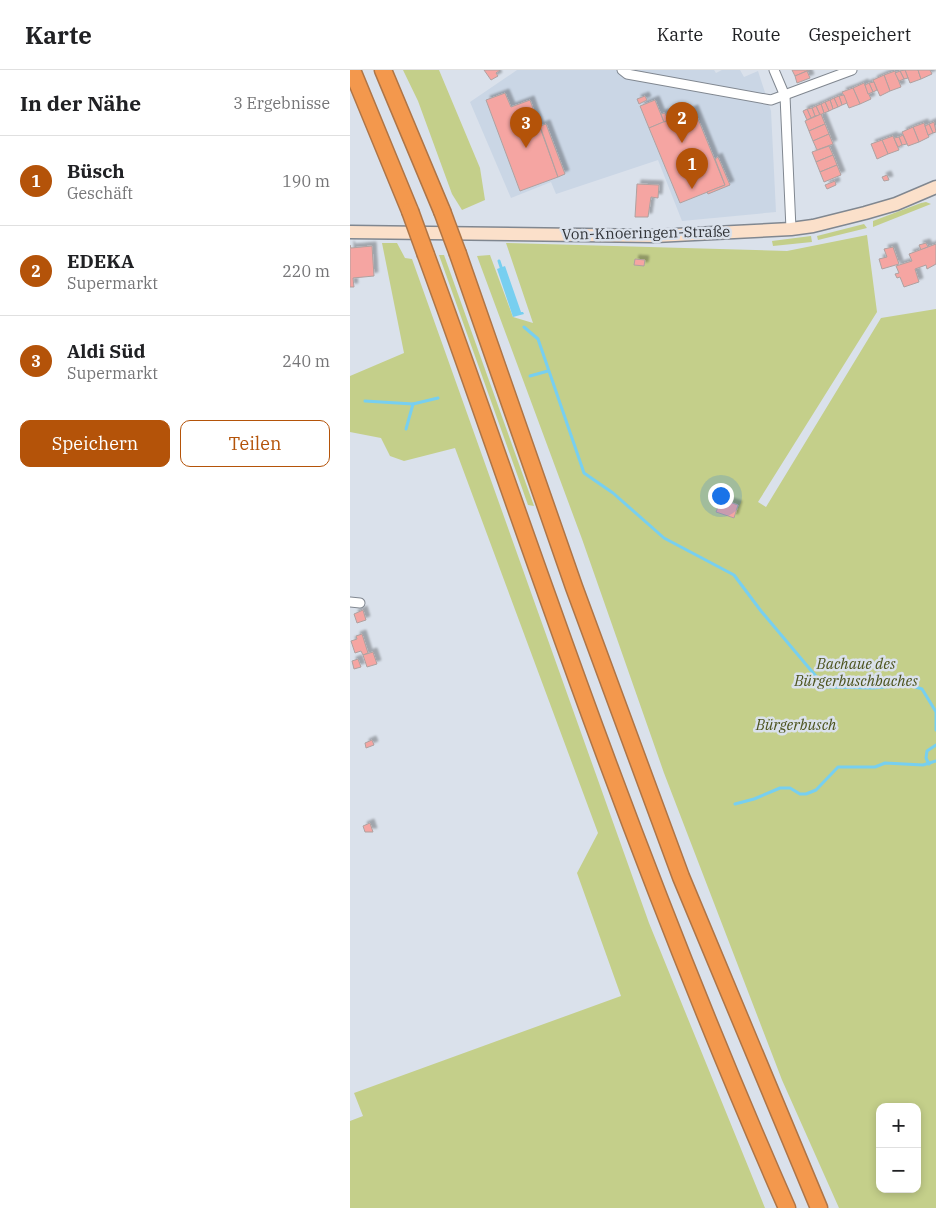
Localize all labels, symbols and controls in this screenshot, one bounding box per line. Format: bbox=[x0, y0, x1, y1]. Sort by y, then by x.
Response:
text: Karte bbox=[25, 19, 92, 51]
text: Karte bbox=[657, 23, 703, 46]
text: Route bbox=[731, 23, 780, 46]
text: Gespeichert bbox=[808, 23, 911, 46]
text: In der Nähe bbox=[20, 89, 141, 117]
text: 3 Ergebnisse bbox=[233, 93, 330, 113]
pin: 2 bbox=[666, 102, 698, 143]
pin: 3 bbox=[510, 107, 542, 148]
pin: 1 bbox=[676, 148, 708, 189]
text: Büsch bbox=[67, 159, 125, 183]
text: 1 bbox=[31, 171, 41, 191]
text: 190 m bbox=[282, 171, 330, 191]
text: Geschäft bbox=[67, 183, 133, 203]
street label: Von-Knoeringen-Straße bbox=[562, 222, 730, 243]
text: EDEKA bbox=[67, 249, 134, 273]
text: 2 bbox=[31, 261, 41, 281]
text: 220 m bbox=[282, 261, 330, 281]
text: Supermarkt bbox=[67, 273, 158, 293]
text: Aldi Süd bbox=[67, 339, 146, 363]
text: 3 bbox=[31, 351, 41, 371]
text: 240 m bbox=[282, 351, 330, 371]
text: Supermarkt bbox=[67, 363, 158, 383]
button: Speichern bbox=[20, 420, 170, 467]
button: Teilen bbox=[180, 420, 330, 467]
your location bbox=[708, 483, 734, 509]
park label: Bachaue des Bürgerbuschbaches bbox=[793, 654, 918, 690]
park label: Bürgerbusch bbox=[755, 715, 837, 734]
map controls bbox=[876, 1103, 921, 1193]
button: + bbox=[876, 1103, 921, 1148]
button: − bbox=[876, 1148, 921, 1193]

